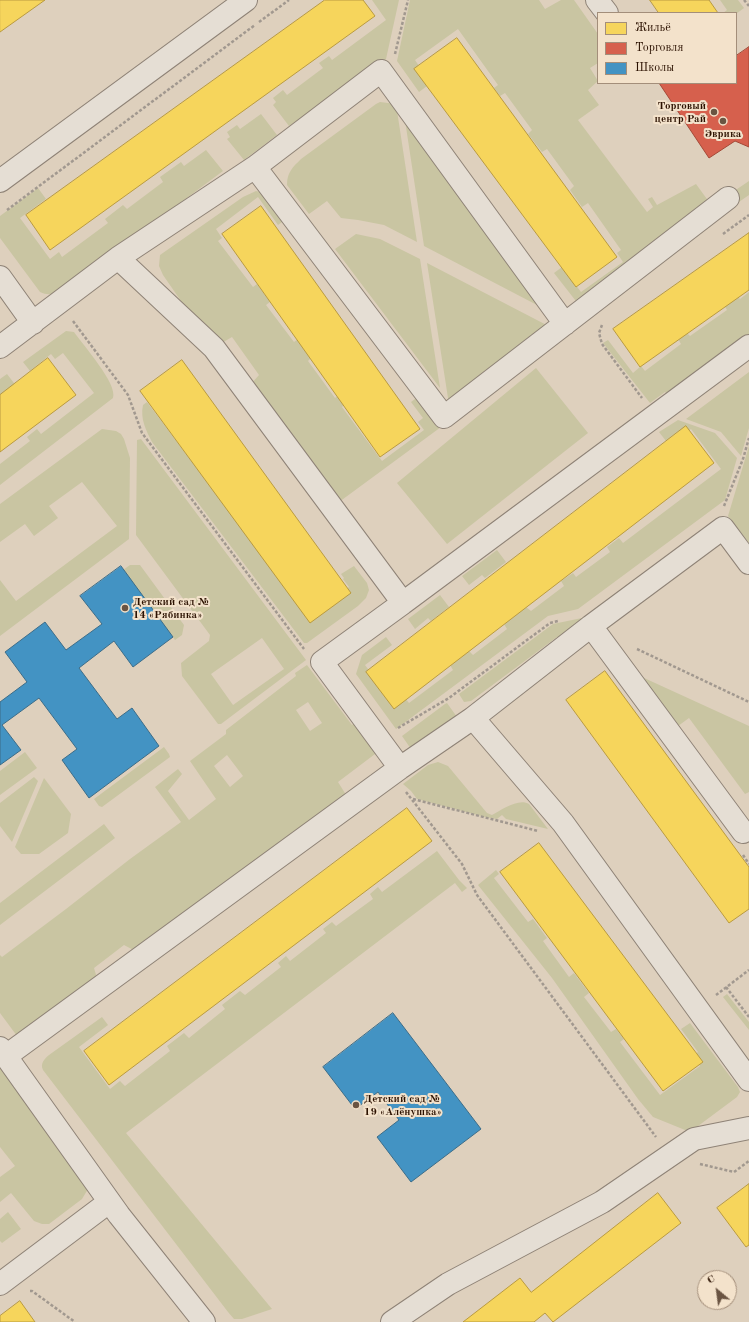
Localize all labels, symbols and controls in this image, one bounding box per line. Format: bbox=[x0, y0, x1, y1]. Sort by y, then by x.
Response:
legend bbox=[597, 12, 737, 84]
text: Жильё bbox=[635, 22, 671, 34]
text: Торговля bbox=[635, 42, 684, 54]
text: Школы bbox=[635, 62, 674, 74]
place label: Торговый центр Рай bbox=[655, 99, 706, 125]
marker: Торговый центр Рай bbox=[709, 107, 719, 117]
marker: Эврика bbox=[718, 116, 728, 126]
place label: Эврика bbox=[705, 127, 741, 141]
place label: Детский сад № 14 «Рябинка» bbox=[133, 595, 210, 621]
marker: Детский сад № 14 «Рябинка» bbox=[120, 603, 130, 613]
place label: Детский сад № 19 «Алёнушка» bbox=[364, 1092, 442, 1118]
marker: Детский сад № 19 «Алёнушка» bbox=[351, 1100, 361, 1110]
north arrow bbox=[697, 1270, 737, 1310]
text: С bbox=[706, 1273, 717, 1287]

